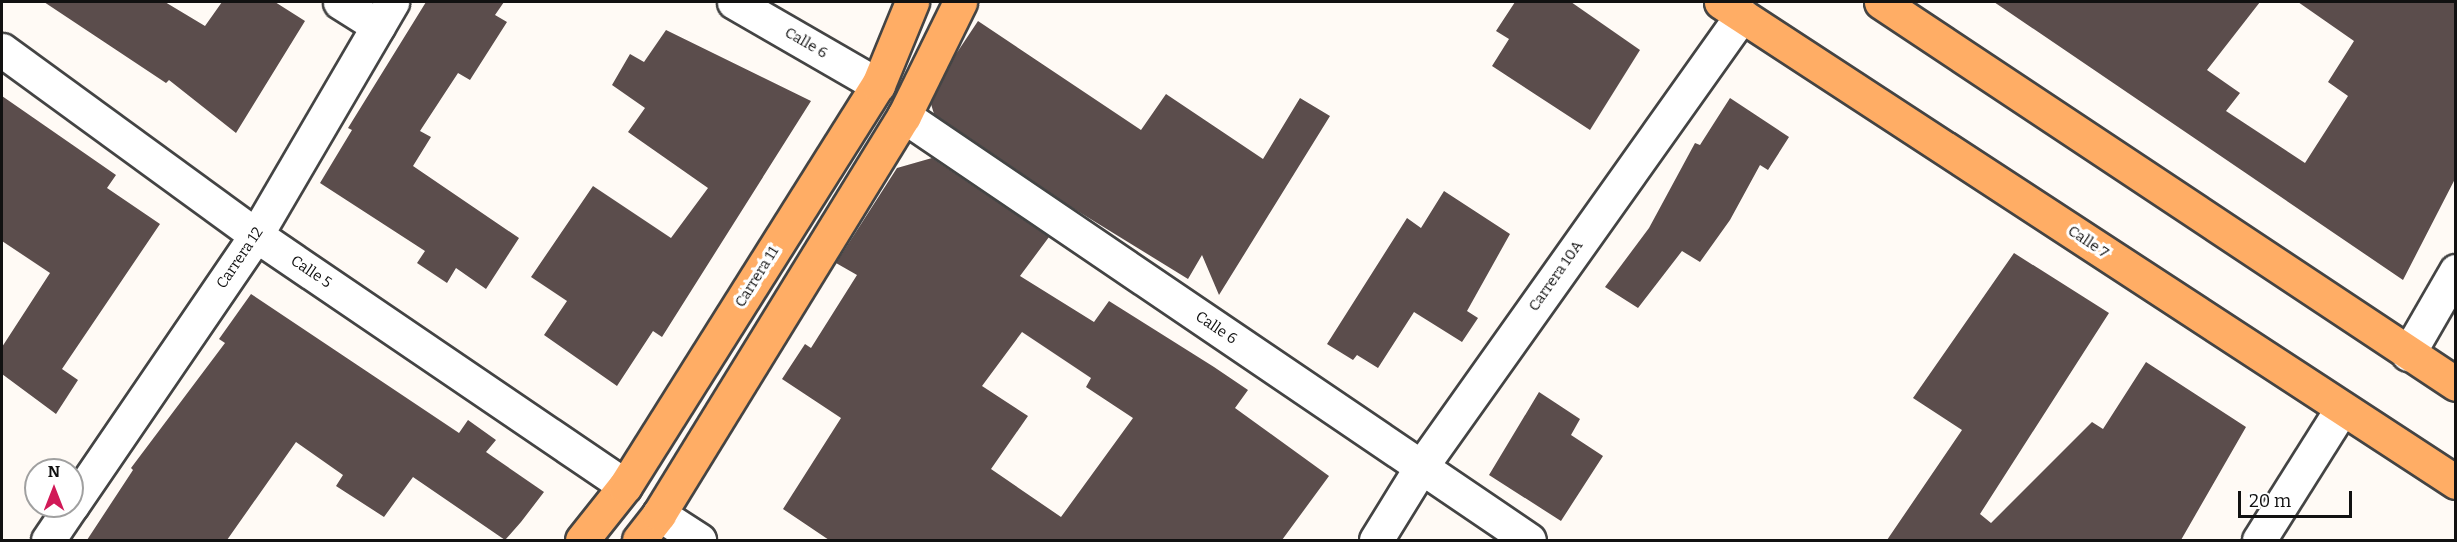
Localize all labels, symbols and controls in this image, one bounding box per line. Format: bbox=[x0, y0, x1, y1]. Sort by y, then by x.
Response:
street label: Calle 6 bbox=[781, 24, 831, 62]
street label: Calle 7 bbox=[2064, 222, 2112, 262]
street label: Carrera 12 bbox=[213, 224, 267, 292]
street label: Carrera 10A bbox=[1525, 237, 1587, 315]
street label: Carrera 11 bbox=[731, 243, 783, 311]
street label: Calle 5 bbox=[287, 252, 335, 292]
street label: Calle 6 bbox=[1192, 308, 1240, 348]
north arrow bbox=[24, 458, 84, 518]
text: N bbox=[48, 462, 60, 481]
scale bar bbox=[2241, 479, 2355, 517]
text: 20 m bbox=[2249, 490, 2291, 512]

